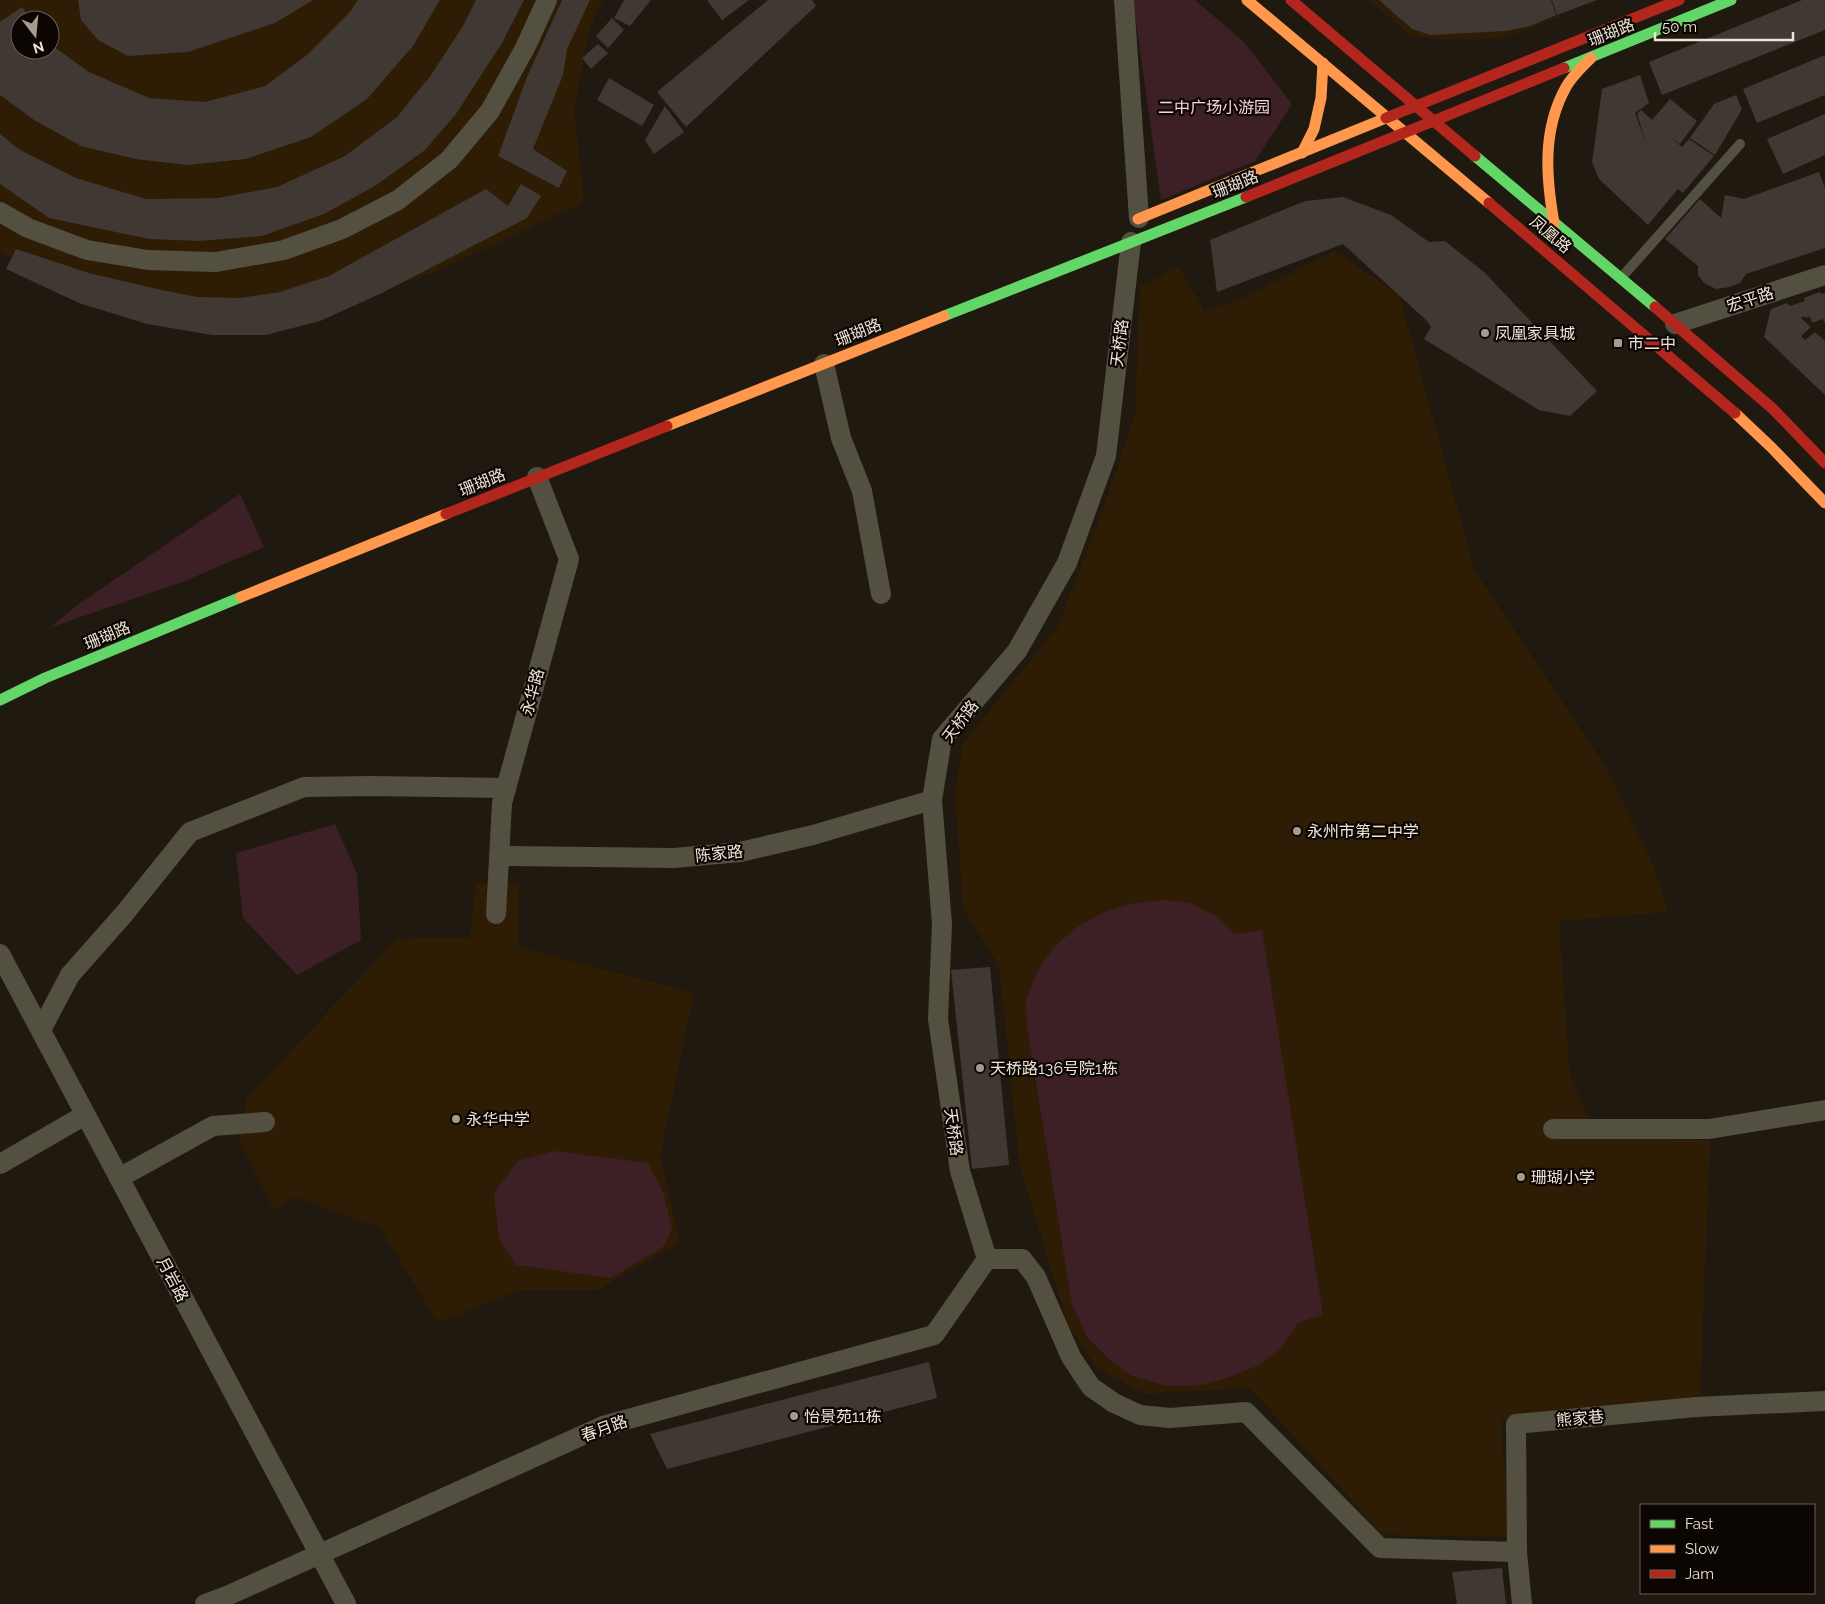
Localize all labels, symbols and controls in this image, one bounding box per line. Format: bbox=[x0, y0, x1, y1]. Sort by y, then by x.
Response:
north arrow bbox=[10, 10, 60, 60]
scale bar bbox=[1655, 10, 1792, 42]
street label: 珊瑚路 bbox=[1585, 15, 1637, 50]
text: 50 m bbox=[1662, 18, 1697, 36]
text: N bbox=[31, 38, 46, 57]
park label: 二中广场小游园 bbox=[1158, 98, 1270, 117]
street label: 珊瑚路 bbox=[1209, 167, 1261, 202]
street label: 凤凰路 bbox=[1526, 212, 1575, 257]
street label: 宏平路 bbox=[1724, 283, 1776, 316]
street label: 珊瑚路 bbox=[832, 315, 884, 350]
street label: 天桥路 bbox=[1107, 318, 1132, 368]
place label: 凤凰家具城 bbox=[1495, 324, 1575, 343]
marker: 凤凰家具城 bbox=[1479, 327, 1491, 339]
place label: 市二中 bbox=[1628, 334, 1676, 353]
marker: 市二中 bbox=[1612, 337, 1624, 349]
street label: 珊瑚路 bbox=[456, 465, 508, 500]
street label: 珊瑚路 bbox=[81, 617, 133, 654]
street label: 永华路 bbox=[517, 666, 548, 718]
street label: 天桥路 bbox=[938, 696, 982, 746]
place label: 永州市第二中学 bbox=[1307, 822, 1419, 841]
marker: 永州市第二中学 bbox=[1291, 825, 1303, 837]
street label: 陈家路 bbox=[694, 842, 744, 865]
place label: 天桥路136号院1栋 bbox=[990, 1059, 1118, 1078]
marker: 天桥路136号院1栋 bbox=[974, 1062, 986, 1074]
street label: 天桥路 bbox=[941, 1107, 966, 1157]
place label: 永华中学 bbox=[466, 1110, 530, 1129]
marker: 永华中学 bbox=[450, 1113, 462, 1125]
place label: 珊瑚小学 bbox=[1531, 1168, 1595, 1187]
marker: 珊瑚小学 bbox=[1515, 1171, 1527, 1183]
street label: 月岩路 bbox=[153, 1254, 192, 1305]
place label: 怡景苑11栋 bbox=[804, 1407, 882, 1426]
street label: 熊家巷 bbox=[1555, 1407, 1605, 1430]
marker: 怡景苑11栋 bbox=[788, 1410, 800, 1422]
street label: 春月路 bbox=[578, 1411, 630, 1446]
legend bbox=[1640, 1504, 1815, 1594]
text: Fast bbox=[1685, 1515, 1713, 1533]
text: Slow bbox=[1685, 1540, 1719, 1558]
text: Jam bbox=[1685, 1565, 1714, 1583]

